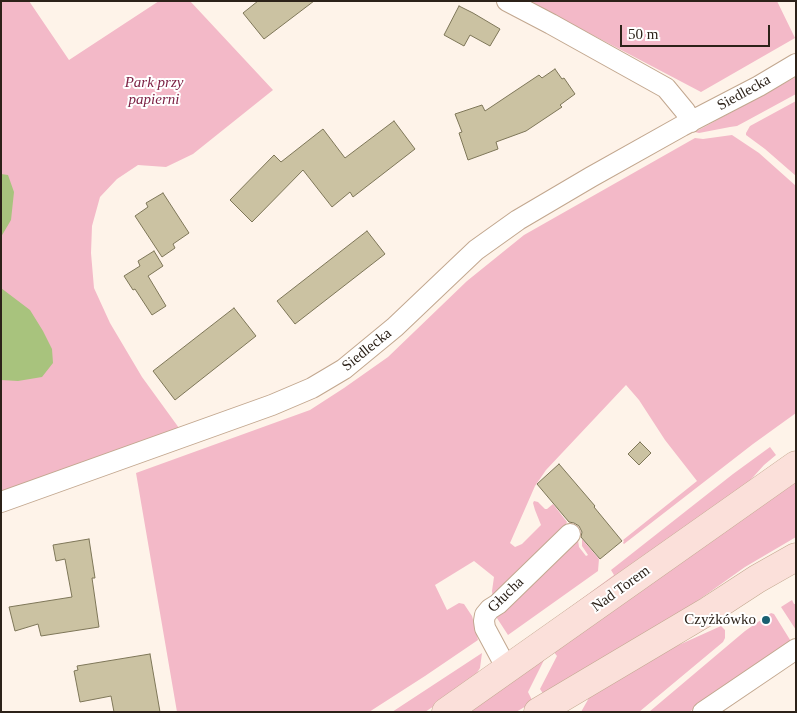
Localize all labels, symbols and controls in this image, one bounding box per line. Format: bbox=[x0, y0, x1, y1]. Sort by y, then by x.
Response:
scale bar bbox=[622, 15, 772, 47]
text: 50 m bbox=[628, 26, 658, 42]
street label: Siedlecka bbox=[714, 71, 774, 115]
park label: Park przy papierni bbox=[125, 74, 183, 109]
street label: Siedlecka bbox=[339, 325, 395, 375]
street label: Nad Torem bbox=[588, 562, 654, 616]
street label: Głucha bbox=[484, 573, 528, 617]
place label: Czyżkówko bbox=[684, 611, 756, 629]
marker: Czyżkówko bbox=[760, 614, 772, 626]

